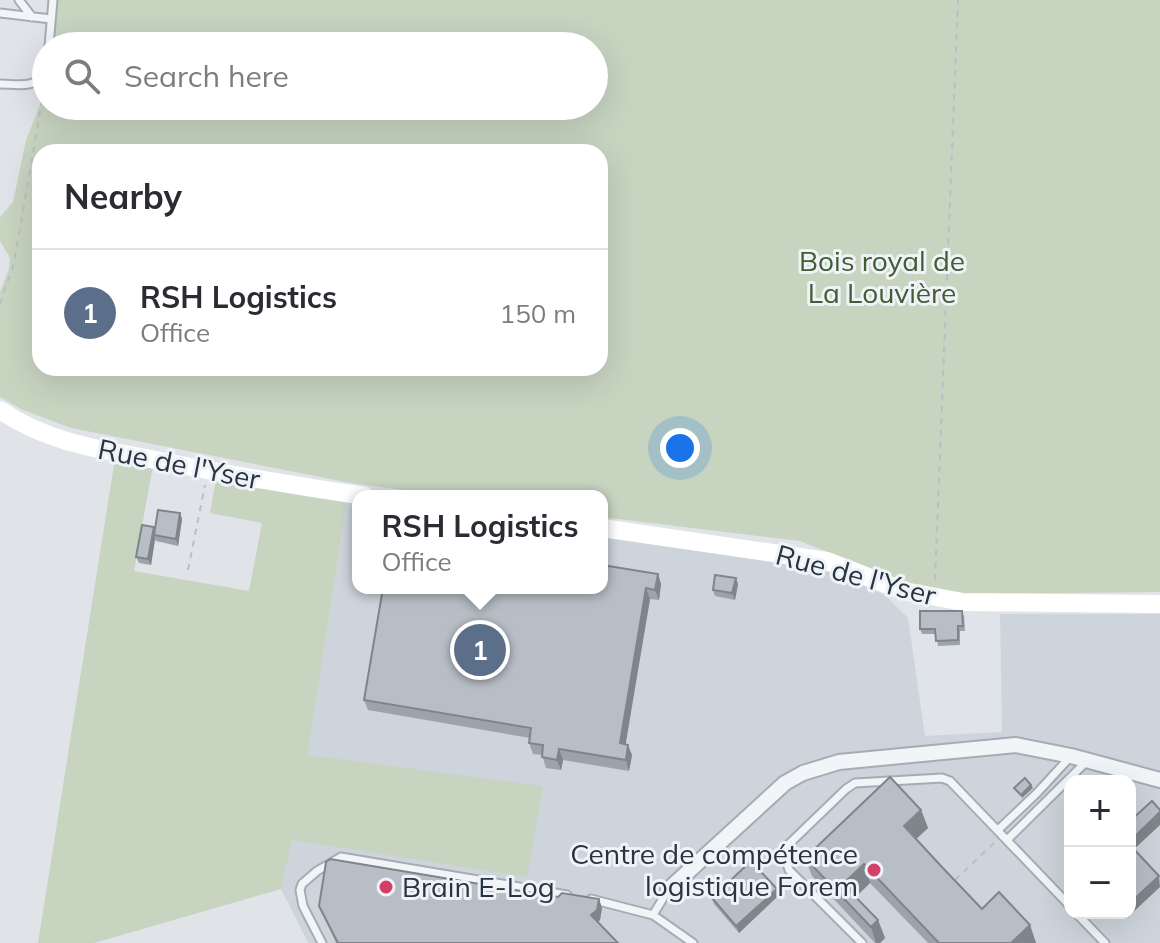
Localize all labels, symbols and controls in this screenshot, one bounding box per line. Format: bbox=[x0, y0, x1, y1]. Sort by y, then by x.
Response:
search box bbox=[32, 32, 608, 120]
icon: search bbox=[60, 54, 104, 98]
text: Search here bbox=[124, 57, 289, 95]
text: Nearby bbox=[64, 175, 182, 218]
park label: Bois royal de La Louvière bbox=[799, 243, 965, 310]
text: RSH Logistics bbox=[140, 278, 337, 316]
text: 1 bbox=[82, 297, 98, 330]
text: 150 m bbox=[500, 297, 576, 330]
text: Office bbox=[140, 316, 210, 349]
your location bbox=[660, 428, 700, 468]
street label: Rue de l'Yser bbox=[95, 431, 264, 497]
popup bbox=[352, 490, 608, 594]
text: RSH Logistics bbox=[382, 507, 578, 545]
street label: Rue de l'Yser bbox=[772, 536, 941, 613]
text: Office bbox=[382, 545, 452, 578]
pin: 1 bbox=[454, 620, 506, 680]
map controls bbox=[1064, 775, 1136, 919]
button: + bbox=[1064, 775, 1136, 847]
place label: Centre de compétence logistique Forem bbox=[570, 836, 858, 903]
button: − bbox=[1064, 847, 1136, 919]
marker: Centre de compétence logistique Forem bbox=[865, 861, 883, 879]
place label: Brain E-Log bbox=[402, 869, 555, 904]
marker: Brain E-Log bbox=[377, 878, 395, 896]

